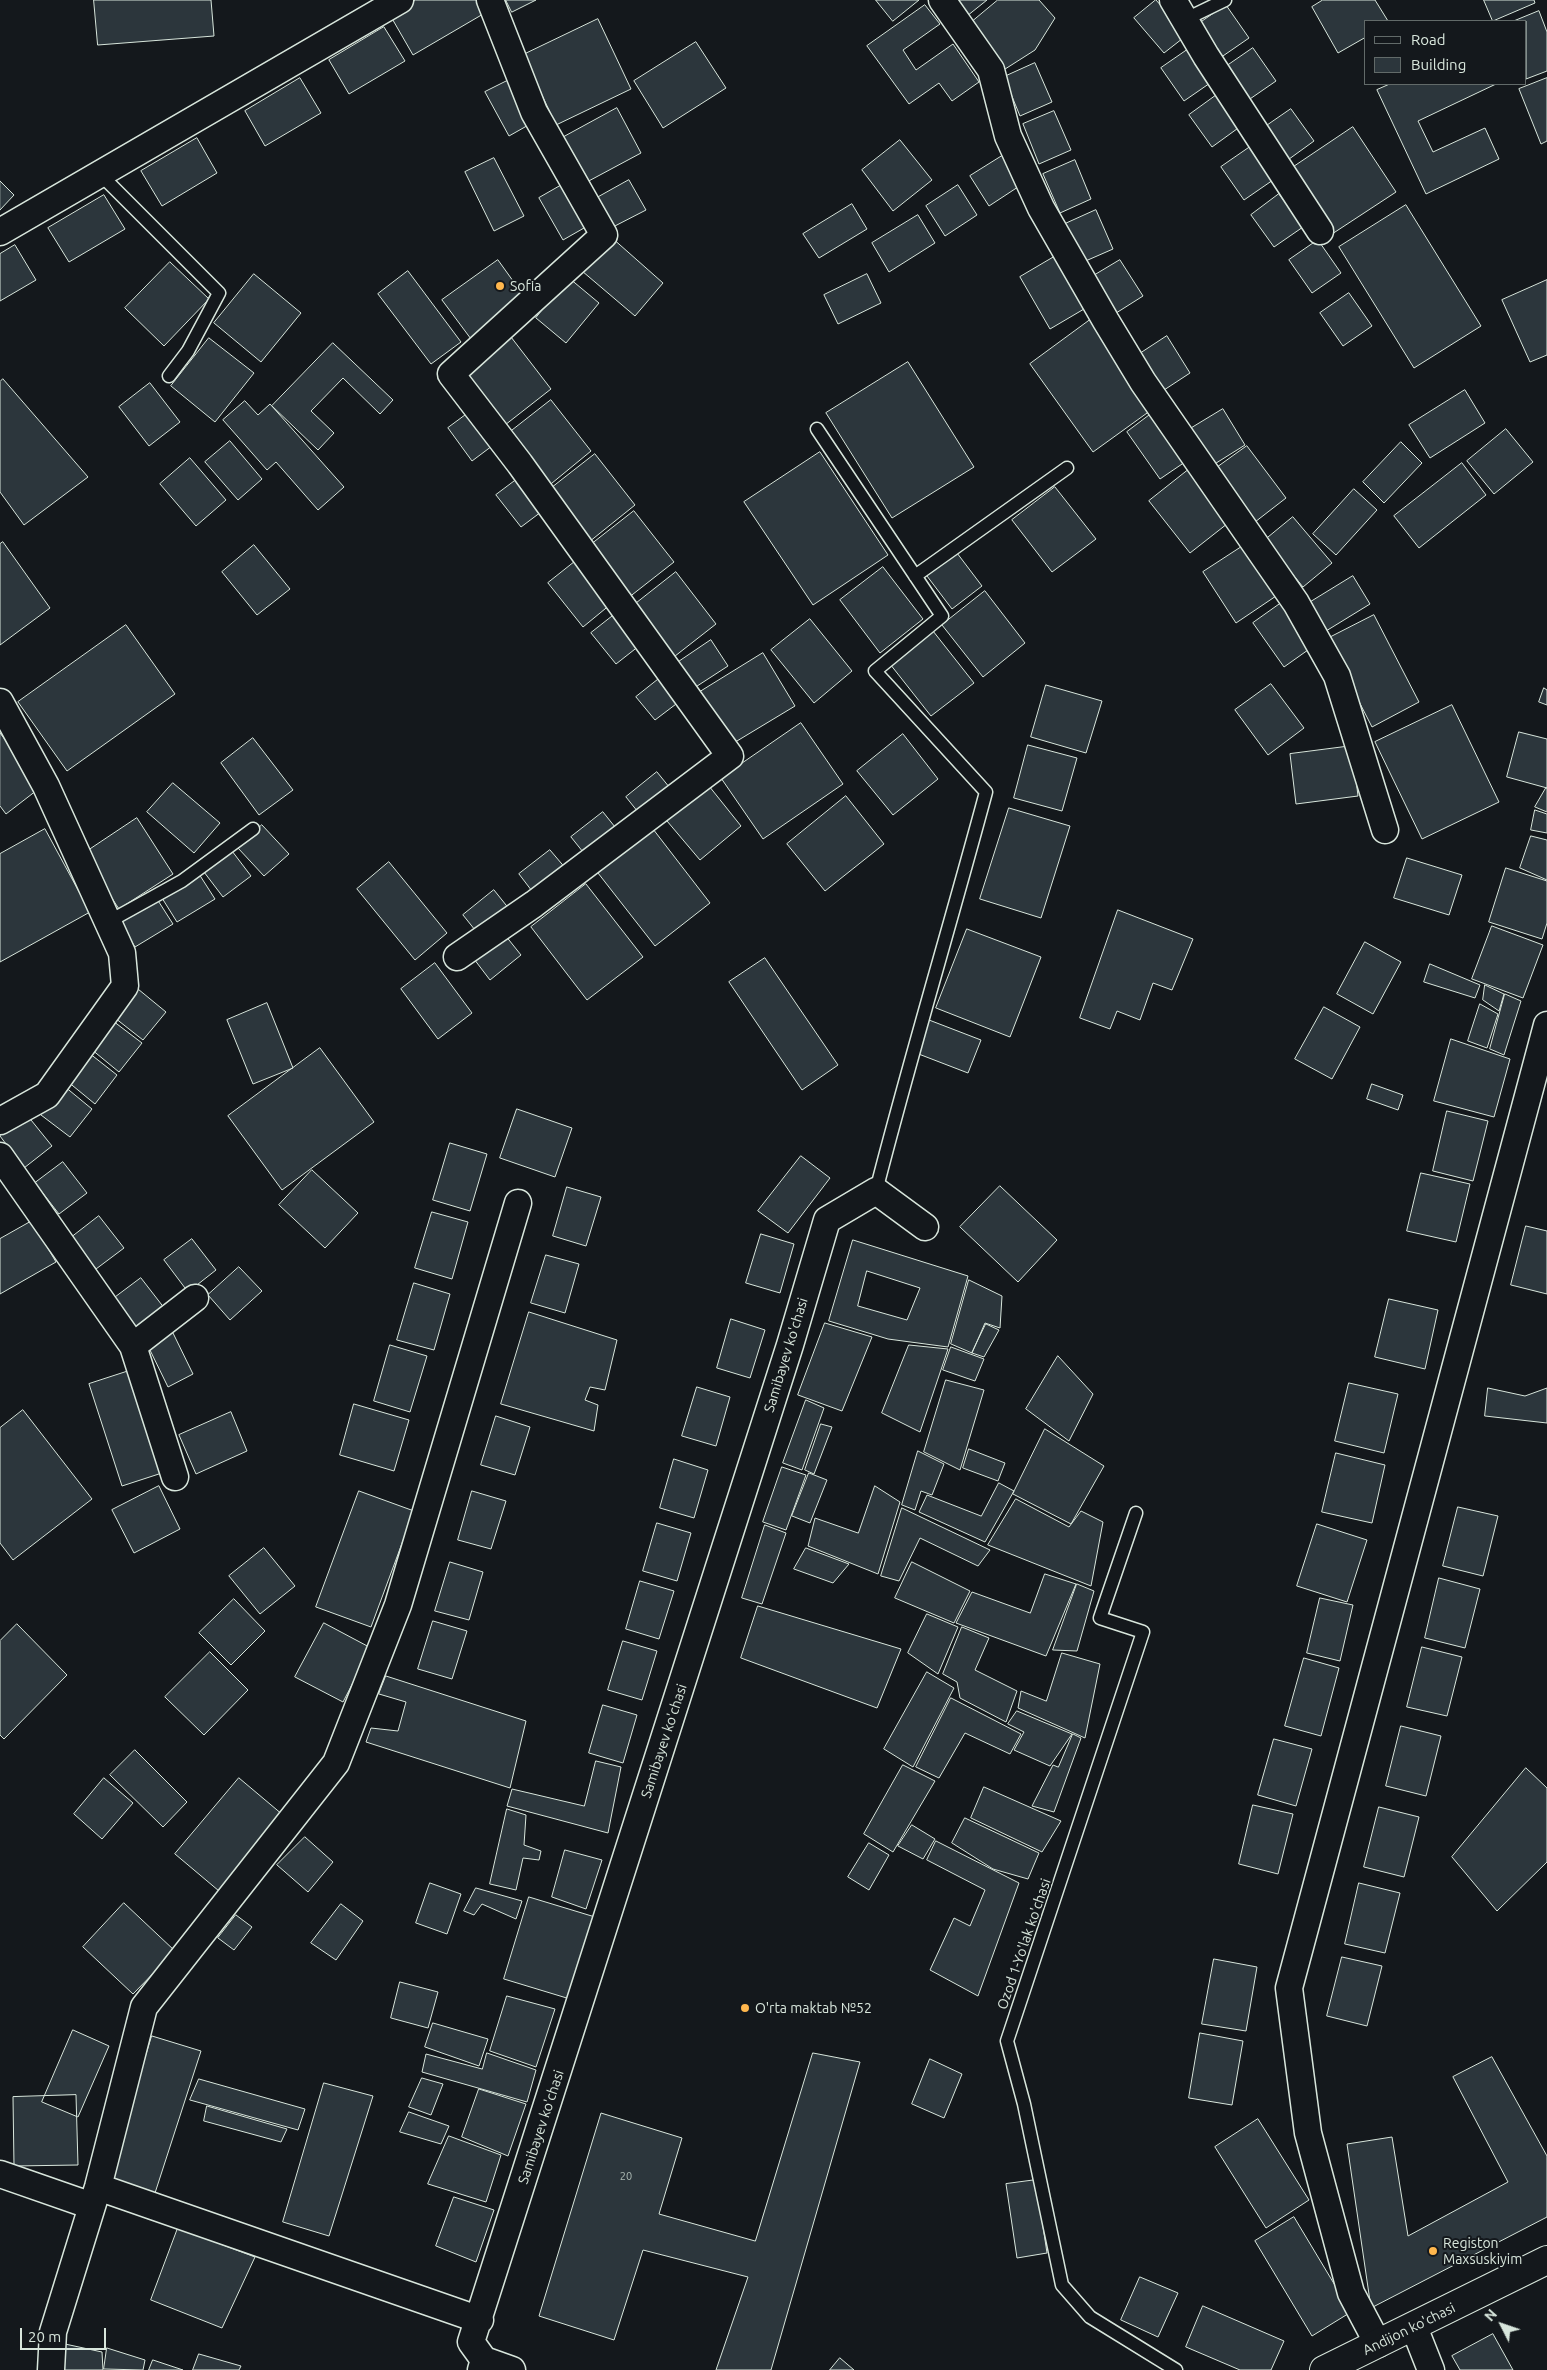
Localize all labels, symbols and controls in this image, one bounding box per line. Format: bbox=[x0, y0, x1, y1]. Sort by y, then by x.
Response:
legend bbox=[1364, 20, 1527, 85]
text: Road bbox=[1411, 31, 1446, 48]
text: Building bbox=[1411, 56, 1466, 73]
place label: Sofia bbox=[510, 278, 541, 294]
marker: Sofia bbox=[494, 280, 506, 292]
street label: Samibayev ko'chasi bbox=[761, 1296, 811, 1414]
street label: Samibayev ko'chasi bbox=[638, 1682, 690, 1800]
street label: Ozod 1-Yo'lak ko'chasi bbox=[994, 1876, 1054, 2012]
place label: O'rta maktab №52 bbox=[755, 2000, 872, 2016]
marker: O'rta maktab №52 bbox=[739, 2002, 751, 2014]
street label: Samibayev ko'chasi bbox=[515, 2068, 567, 2186]
house number: 20 bbox=[620, 2169, 632, 2183]
place label: Registon Maxsuskiyim bbox=[1443, 2235, 1522, 2268]
marker: Registon Maxsuskiyim bbox=[1427, 2245, 1439, 2257]
street label: Andijon ko'chasi bbox=[1360, 2299, 1458, 2359]
north arrow bbox=[1477, 2300, 1527, 2350]
text: N bbox=[1481, 2306, 1500, 2324]
scale bar bbox=[22, 2318, 109, 2350]
text: 20 m bbox=[28, 2328, 61, 2345]

